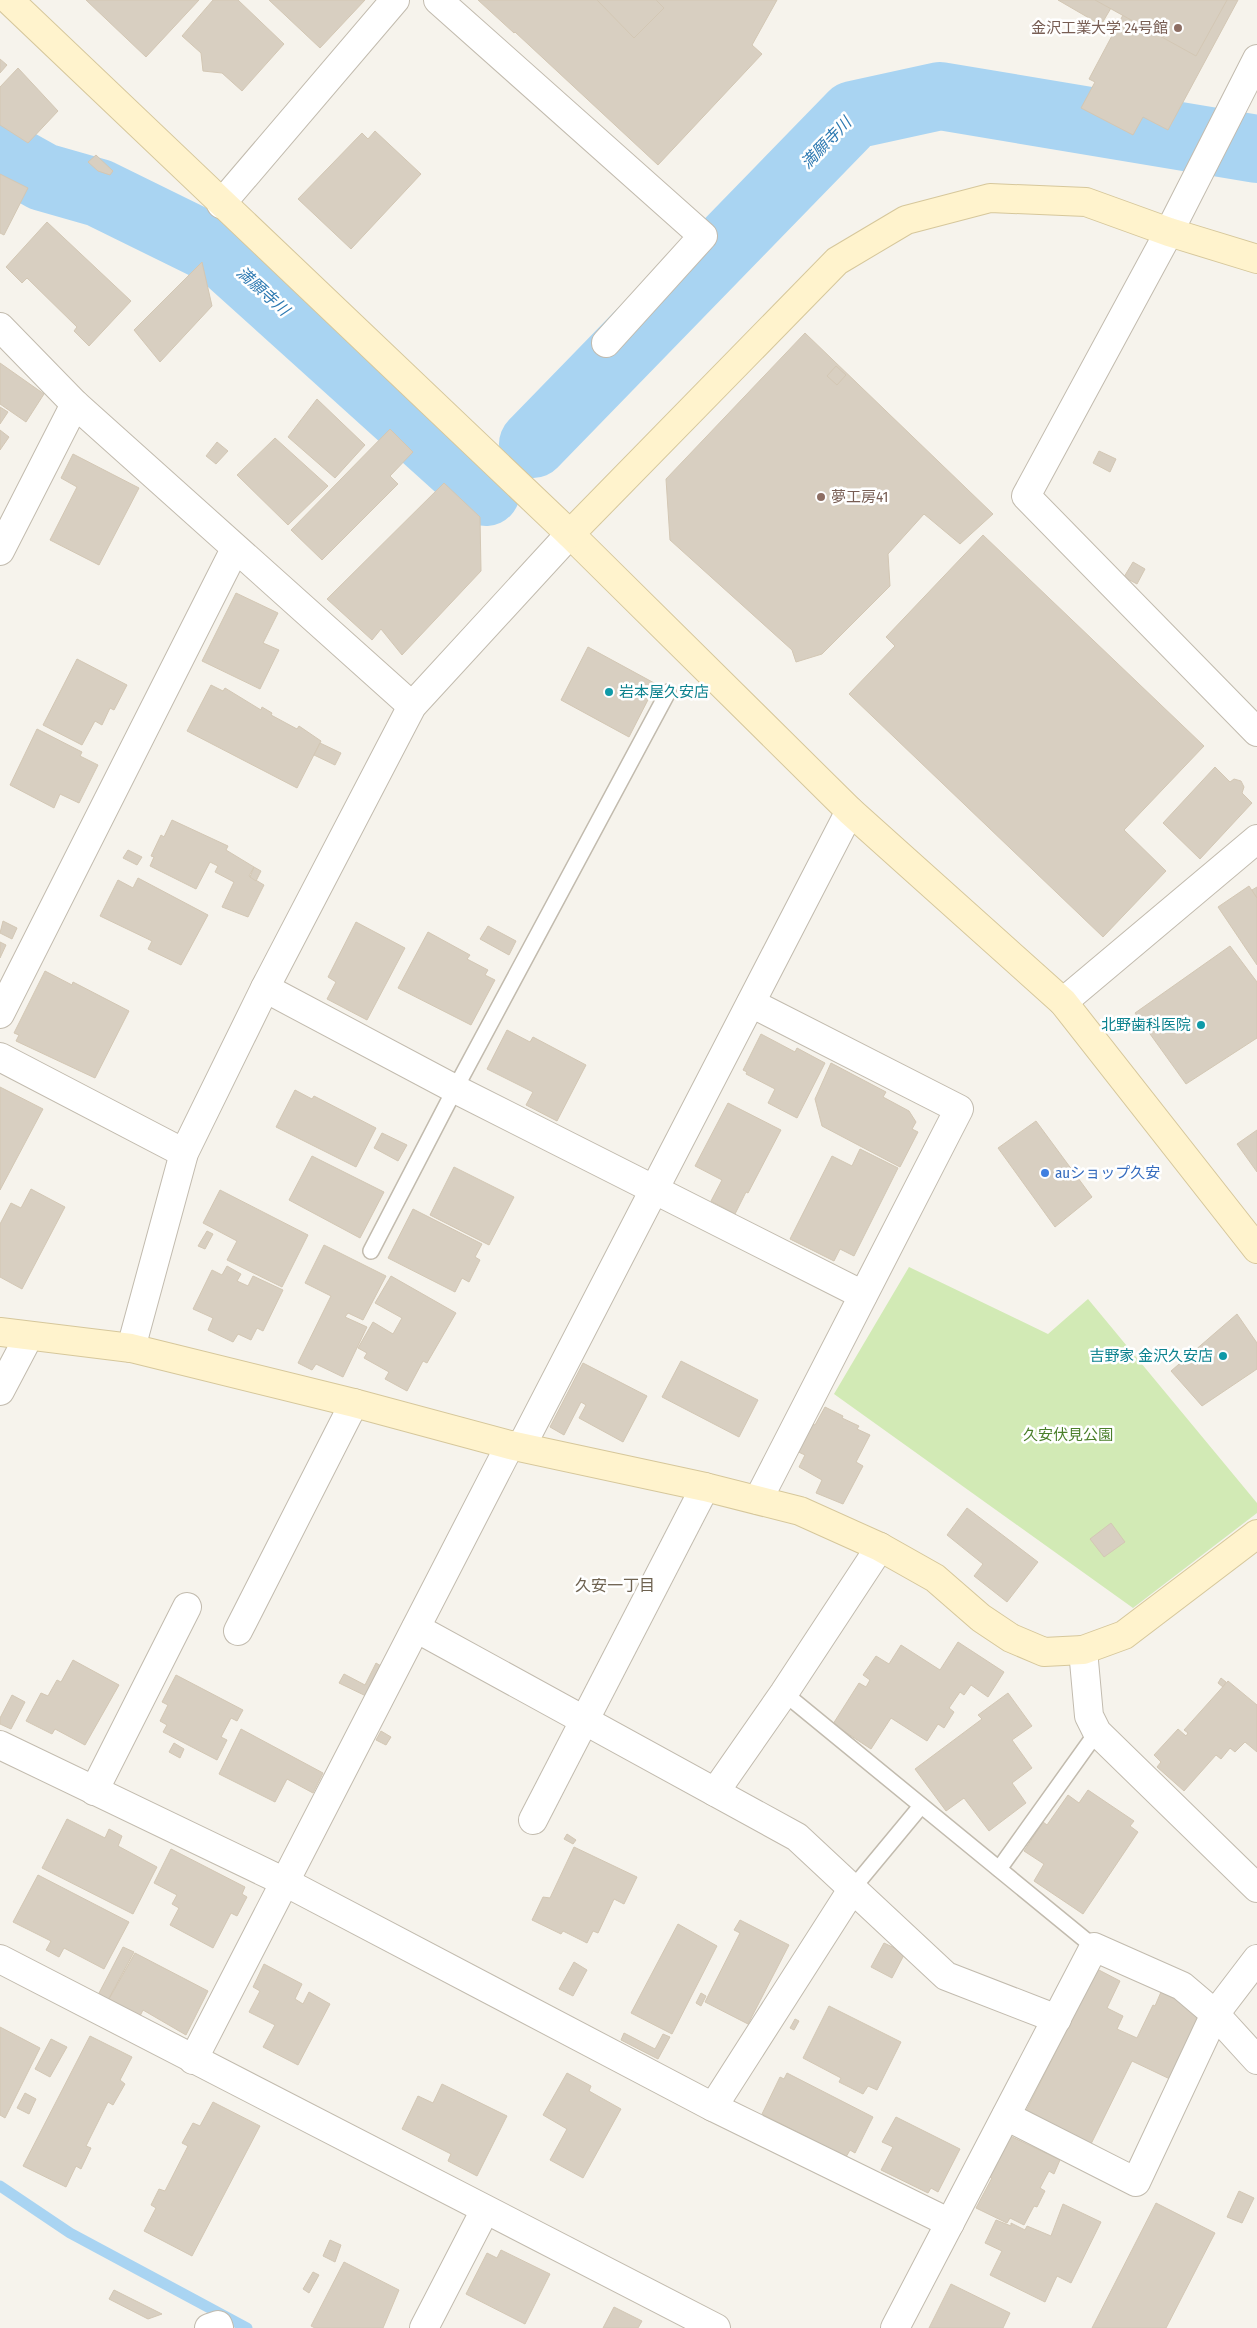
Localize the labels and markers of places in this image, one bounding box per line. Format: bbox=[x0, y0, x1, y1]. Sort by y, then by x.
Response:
place label: 金沢工業大学 24号館 bbox=[1031, 19, 1168, 37]
marker: 金沢工業大学 24号館 bbox=[1172, 22, 1184, 34]
place label: 夢工房41 bbox=[831, 488, 888, 506]
marker: 夢工房41 bbox=[815, 491, 827, 503]
place label: 岩本屋久安店 bbox=[619, 683, 709, 701]
marker: 岩本屋久安店 bbox=[603, 686, 615, 698]
place label: 北野歯科医院 bbox=[1101, 1016, 1191, 1034]
marker: 北野歯科医院 bbox=[1195, 1019, 1207, 1031]
place label: auショップ久安 bbox=[1055, 1164, 1160, 1182]
marker: auショップ久安 bbox=[1039, 1167, 1051, 1179]
place label: 吉野家 金沢久安店 bbox=[1089, 1347, 1213, 1365]
marker: 吉野家 金沢久安店 bbox=[1217, 1350, 1229, 1362]

